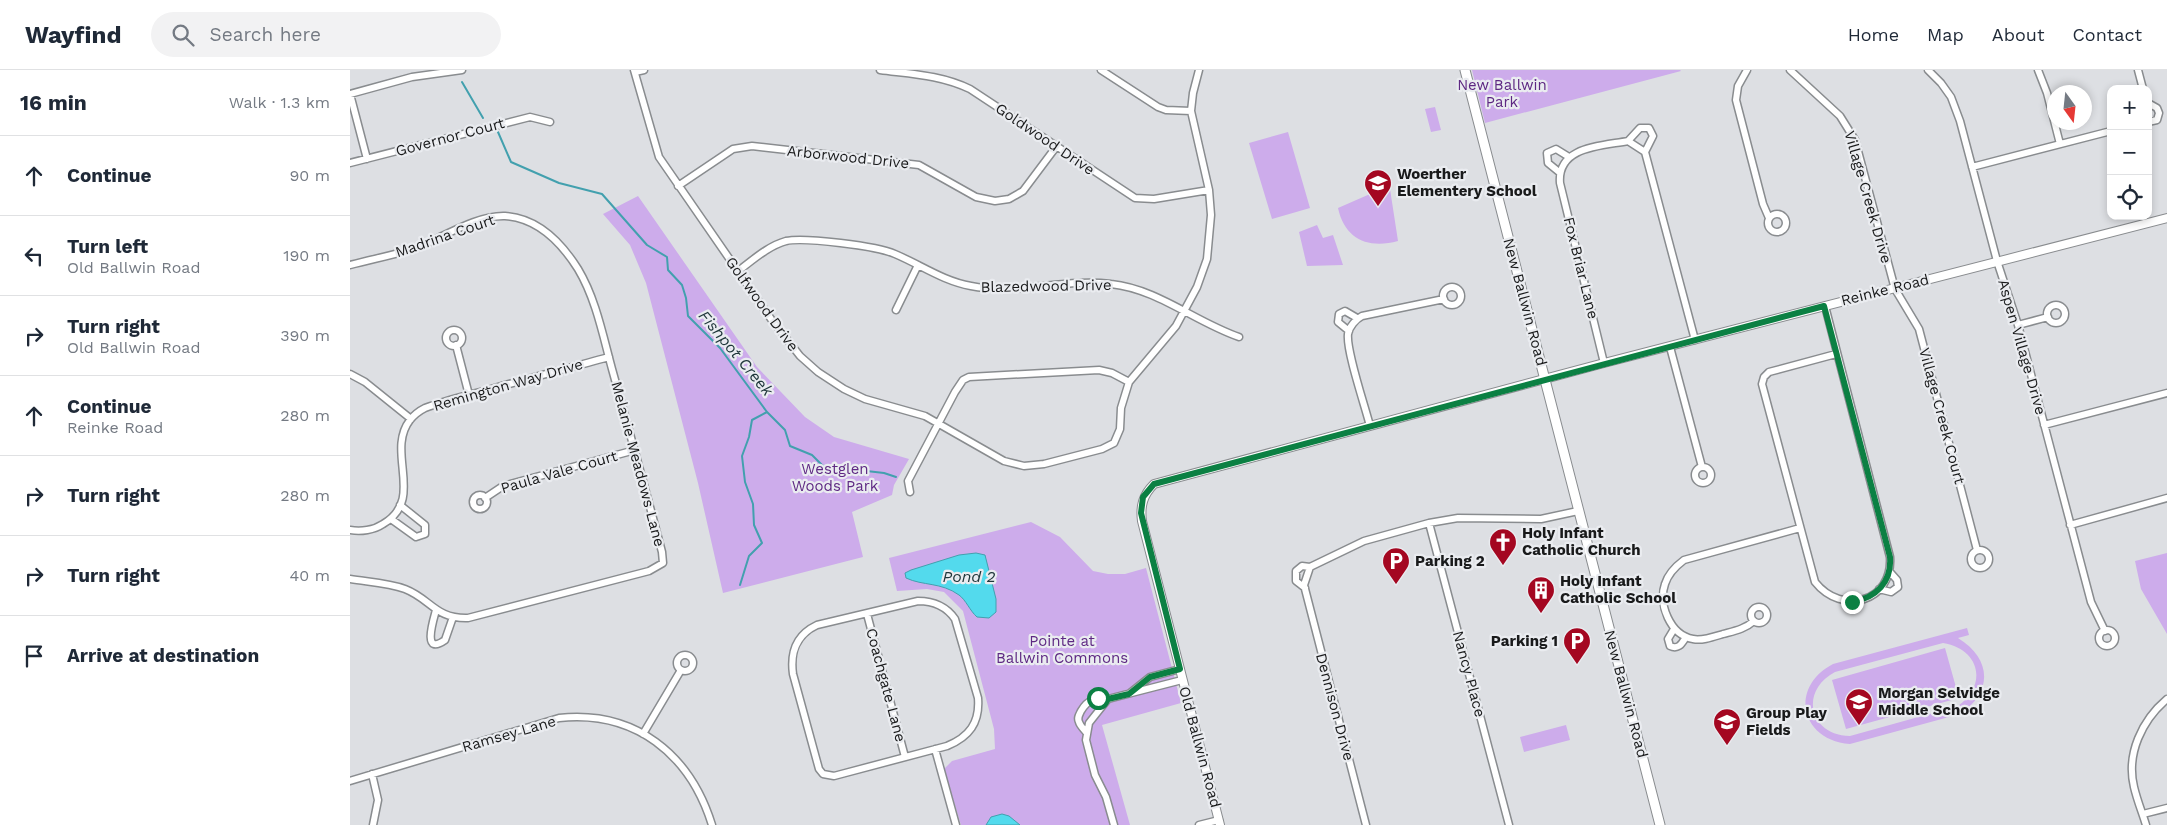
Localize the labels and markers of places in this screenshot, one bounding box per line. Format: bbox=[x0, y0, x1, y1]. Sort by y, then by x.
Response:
place label: Woerther Elementery School bbox=[1397, 165, 1537, 200]
school or university icon: Woerther Elementery School bbox=[1363, 168, 1393, 207]
place label: Holy Infant Catholic Church bbox=[1522, 524, 1641, 559]
church icon: Holy Infant Catholic Church bbox=[1488, 527, 1518, 566]
parking icon: Parking 2 bbox=[1381, 546, 1411, 585]
place label: Parking 2 bbox=[1415, 552, 1485, 570]
place label: Holy Infant Catholic School bbox=[1560, 572, 1676, 607]
building icon: Holy Infant Catholic School bbox=[1526, 575, 1556, 614]
parking icon: Parking 1 bbox=[1562, 626, 1592, 665]
place label: Parking 1 bbox=[1491, 632, 1558, 650]
place label: Morgan Selvidge Middle School bbox=[1878, 684, 2000, 719]
school or university icon: Morgan Selvidge Middle School bbox=[1844, 687, 1874, 726]
place label: Group Play Fields bbox=[1746, 704, 1827, 739]
school or university icon: Group Play Fields bbox=[1712, 707, 1742, 746]

